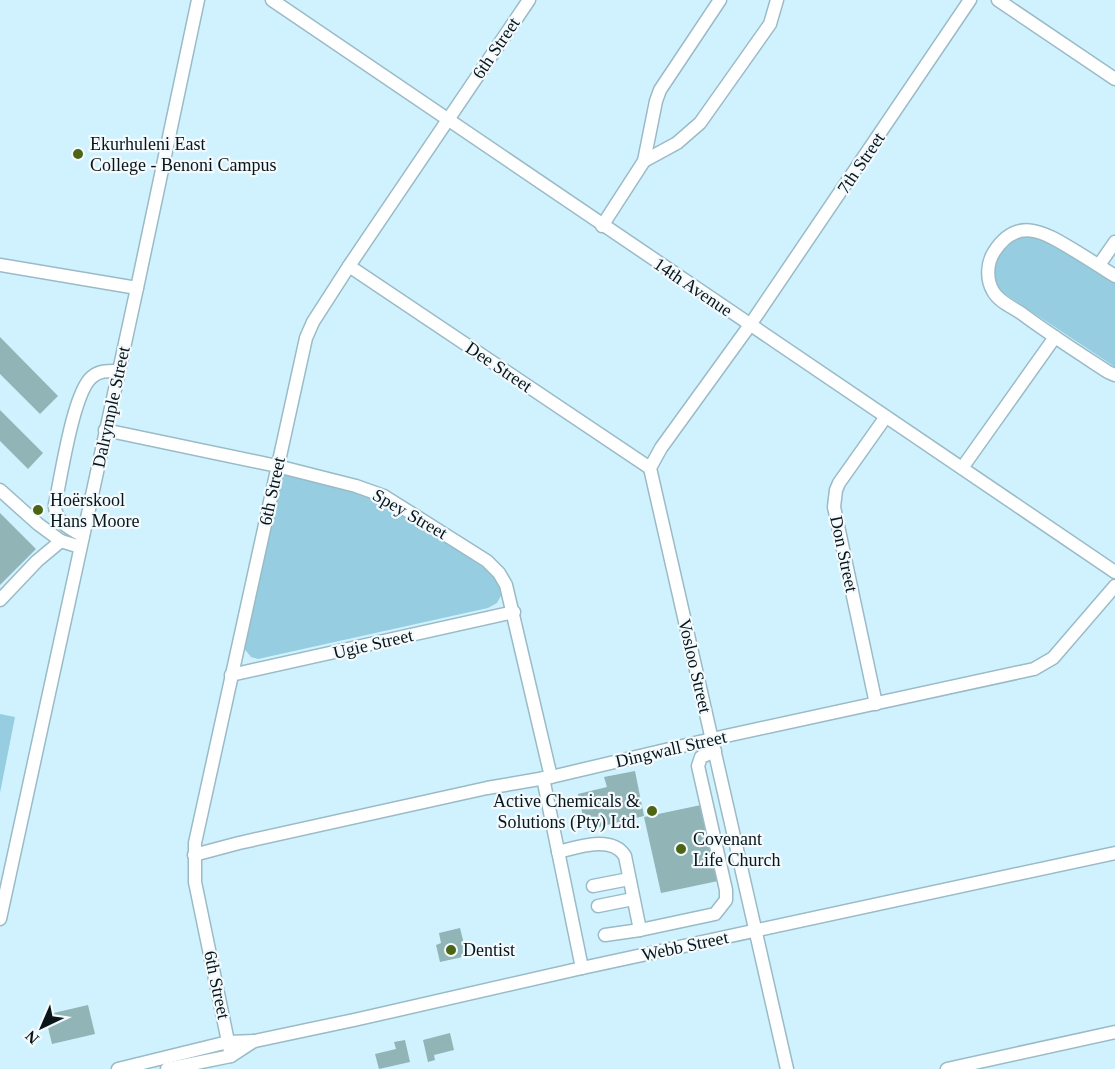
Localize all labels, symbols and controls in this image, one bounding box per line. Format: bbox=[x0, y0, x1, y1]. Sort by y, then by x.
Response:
street label: 6th Street bbox=[468, 14, 524, 82]
street label: 7th Street bbox=[833, 129, 889, 197]
place label: Ekurhuleni East College - Benoni Campus bbox=[90, 134, 276, 175]
marker: Ekurhuleni East College - Benoni Campus bbox=[71, 147, 85, 161]
street label: 14th Avenue bbox=[650, 254, 736, 320]
street label: Dee Street bbox=[462, 338, 536, 396]
street label: Dalrymple Street bbox=[88, 345, 134, 469]
street label: 6th Street bbox=[255, 455, 289, 527]
street label: Spey Street bbox=[369, 485, 451, 543]
place label: Hoërskool Hans Moore bbox=[50, 490, 139, 531]
marker: Hoërskool Hans Moore bbox=[31, 503, 45, 517]
street label: Don Street bbox=[826, 514, 862, 594]
street label: Vosloo Street bbox=[674, 617, 716, 715]
street label: Ugie Street bbox=[331, 625, 415, 663]
street label: Dingwall Street bbox=[613, 726, 729, 772]
place label: Active Chemicals & Solutions (Pty) Ltd. bbox=[493, 791, 640, 833]
marker: Active Chemicals & Solutions (Pty) Ltd. bbox=[645, 804, 659, 818]
place label: Covenant Life Church bbox=[693, 829, 780, 870]
marker: Covenant Life Church bbox=[674, 842, 688, 856]
street label: Webb Street bbox=[640, 927, 730, 965]
place label: Dentist bbox=[463, 940, 515, 960]
marker: Dentist bbox=[444, 943, 458, 957]
street label: 6th Street bbox=[200, 949, 234, 1021]
north arrow bbox=[12, 997, 72, 1057]
text: N bbox=[22, 1027, 42, 1048]

